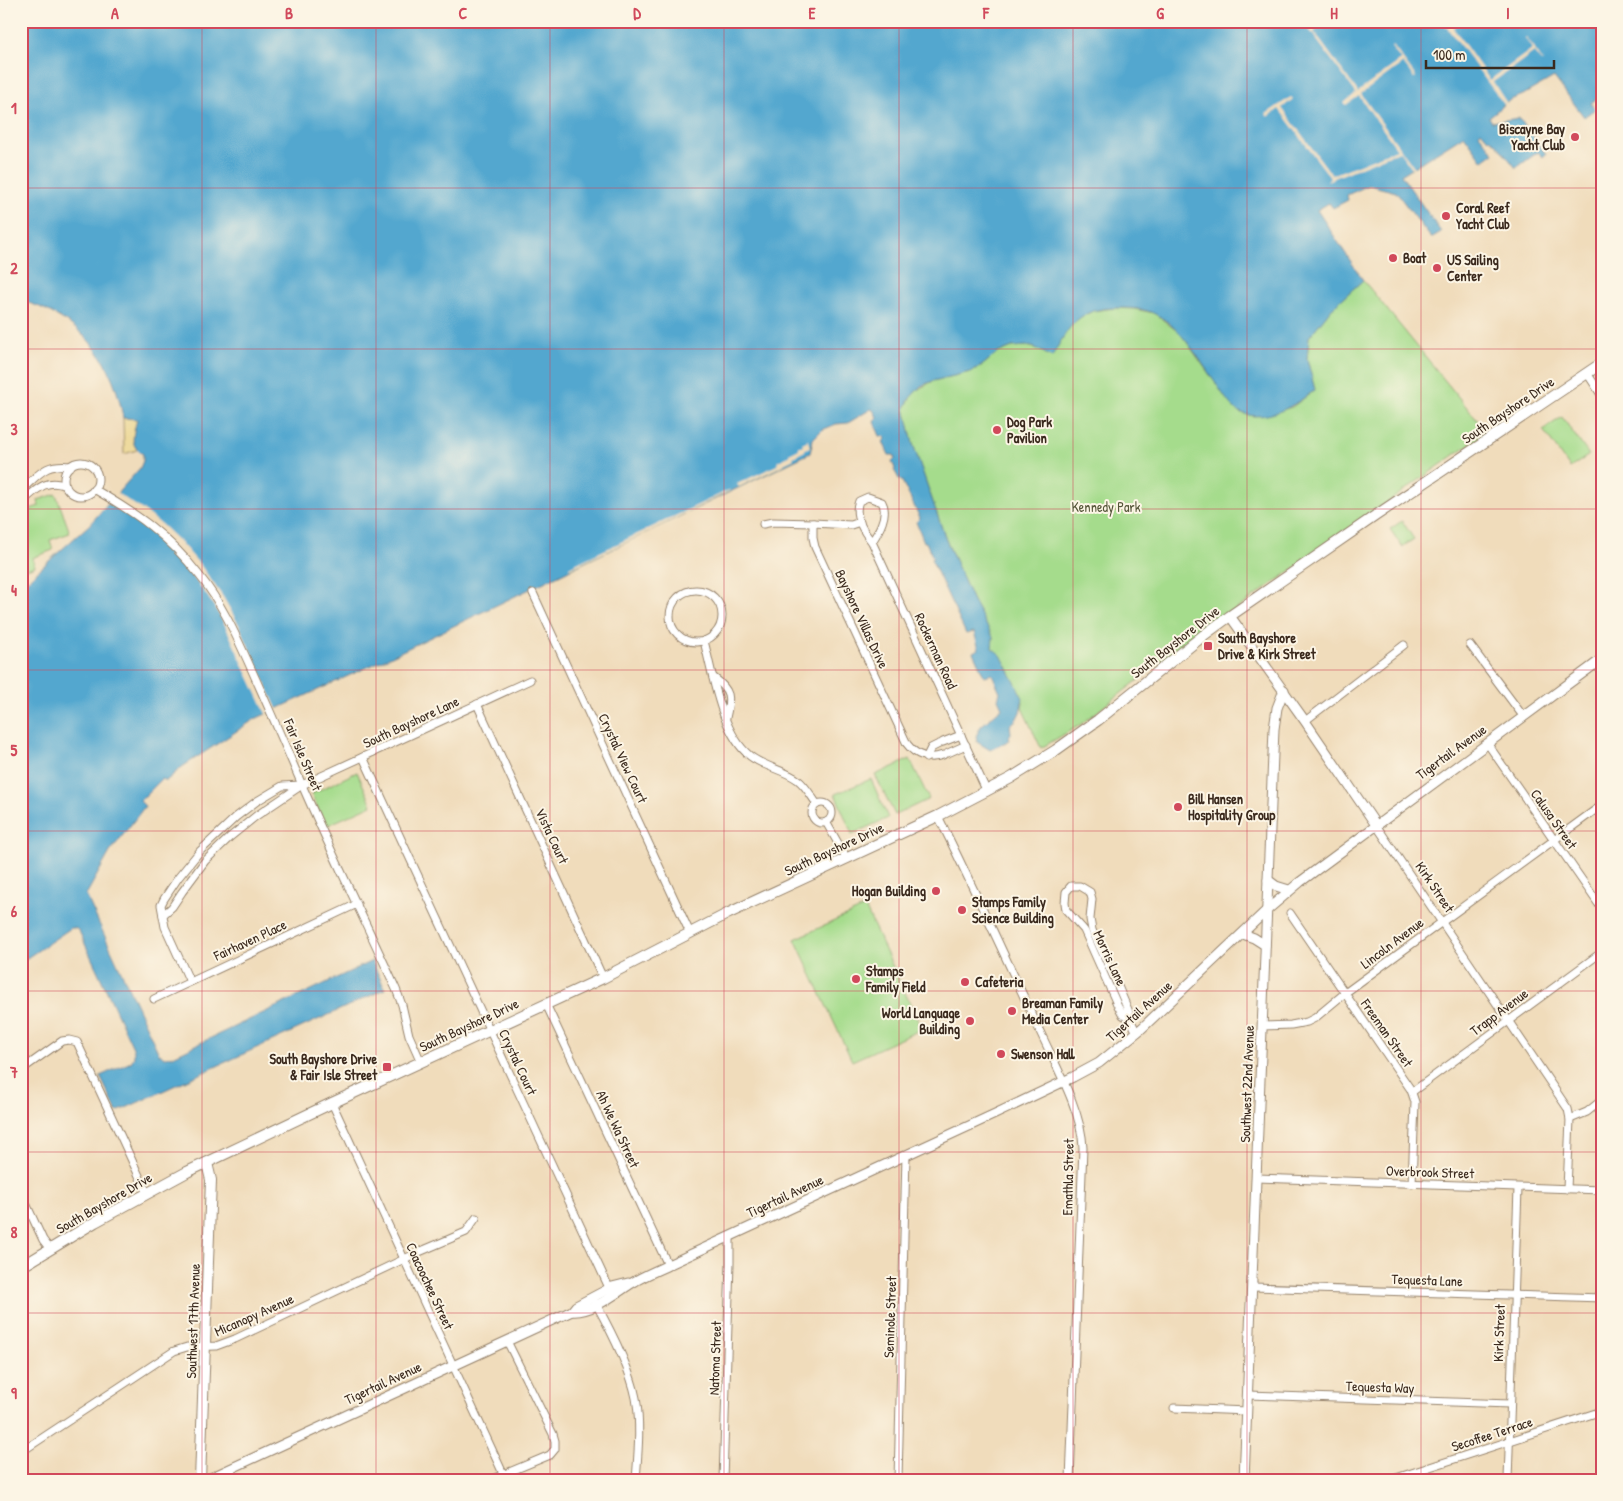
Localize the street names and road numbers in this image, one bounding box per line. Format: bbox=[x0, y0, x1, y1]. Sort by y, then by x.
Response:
street label: South Bayshore Drive bbox=[1458, 371, 1559, 448]
street label: Bayshore Villas Drive bbox=[830, 566, 894, 672]
street label: South Bayshore Drive bbox=[1126, 601, 1224, 683]
street label: Rockerman Road bbox=[911, 610, 963, 692]
street label: South Bayshore Lane bbox=[360, 691, 463, 753]
street label: Crystal View Court bbox=[593, 710, 653, 806]
street label: Fair Isle Street bbox=[279, 715, 327, 794]
street label: Tigertail Avenue bbox=[1412, 719, 1491, 784]
street label: Calusa Street bbox=[1527, 785, 1582, 853]
street label: Vista Court bbox=[531, 805, 574, 867]
street label: South Bayshore Drive bbox=[781, 817, 887, 881]
street label: Kirk Street bbox=[1411, 858, 1459, 916]
street label: Lincoln Avenue bbox=[1356, 912, 1428, 973]
street label: Fairhaven Place bbox=[209, 914, 290, 965]
street label: Morris Lane bbox=[1089, 927, 1132, 989]
street label: Tigertail Avenue bbox=[1102, 976, 1177, 1046]
street label: Trapp Avenue bbox=[1466, 983, 1533, 1040]
street label: South Bayshore Drive bbox=[416, 993, 522, 1057]
street label: Freeman Street bbox=[1356, 994, 1418, 1071]
street label: Southwest 22nd Avenue bbox=[1235, 1025, 1258, 1143]
street label: Crystal Court bbox=[494, 1026, 542, 1098]
street label: Ah We Wa Street bbox=[592, 1087, 645, 1171]
street label: Emathla Street bbox=[1057, 1138, 1078, 1216]
street label: Overbrook Street bbox=[1386, 1160, 1475, 1183]
street label: South Bayshore Drive bbox=[52, 1167, 156, 1239]
street label: Tigertail Avenue bbox=[743, 1169, 827, 1223]
street label: Coacoochee Street bbox=[402, 1239, 459, 1332]
street label: Southwest 17th Avenue bbox=[181, 1263, 204, 1379]
street label: Tequesta Lane bbox=[1391, 1269, 1463, 1291]
street label: Seminole Street bbox=[879, 1276, 900, 1358]
street label: Micanopy Avenue bbox=[211, 1288, 297, 1341]
street label: Kirk Street bbox=[1488, 1304, 1509, 1362]
street label: Natoma Street bbox=[704, 1320, 725, 1395]
street label: Tigertail Avenue bbox=[341, 1356, 425, 1410]
street label: Tequesta Way bbox=[1345, 1376, 1415, 1398]
street label: Secoffee Terrace bbox=[1449, 1411, 1535, 1456]

